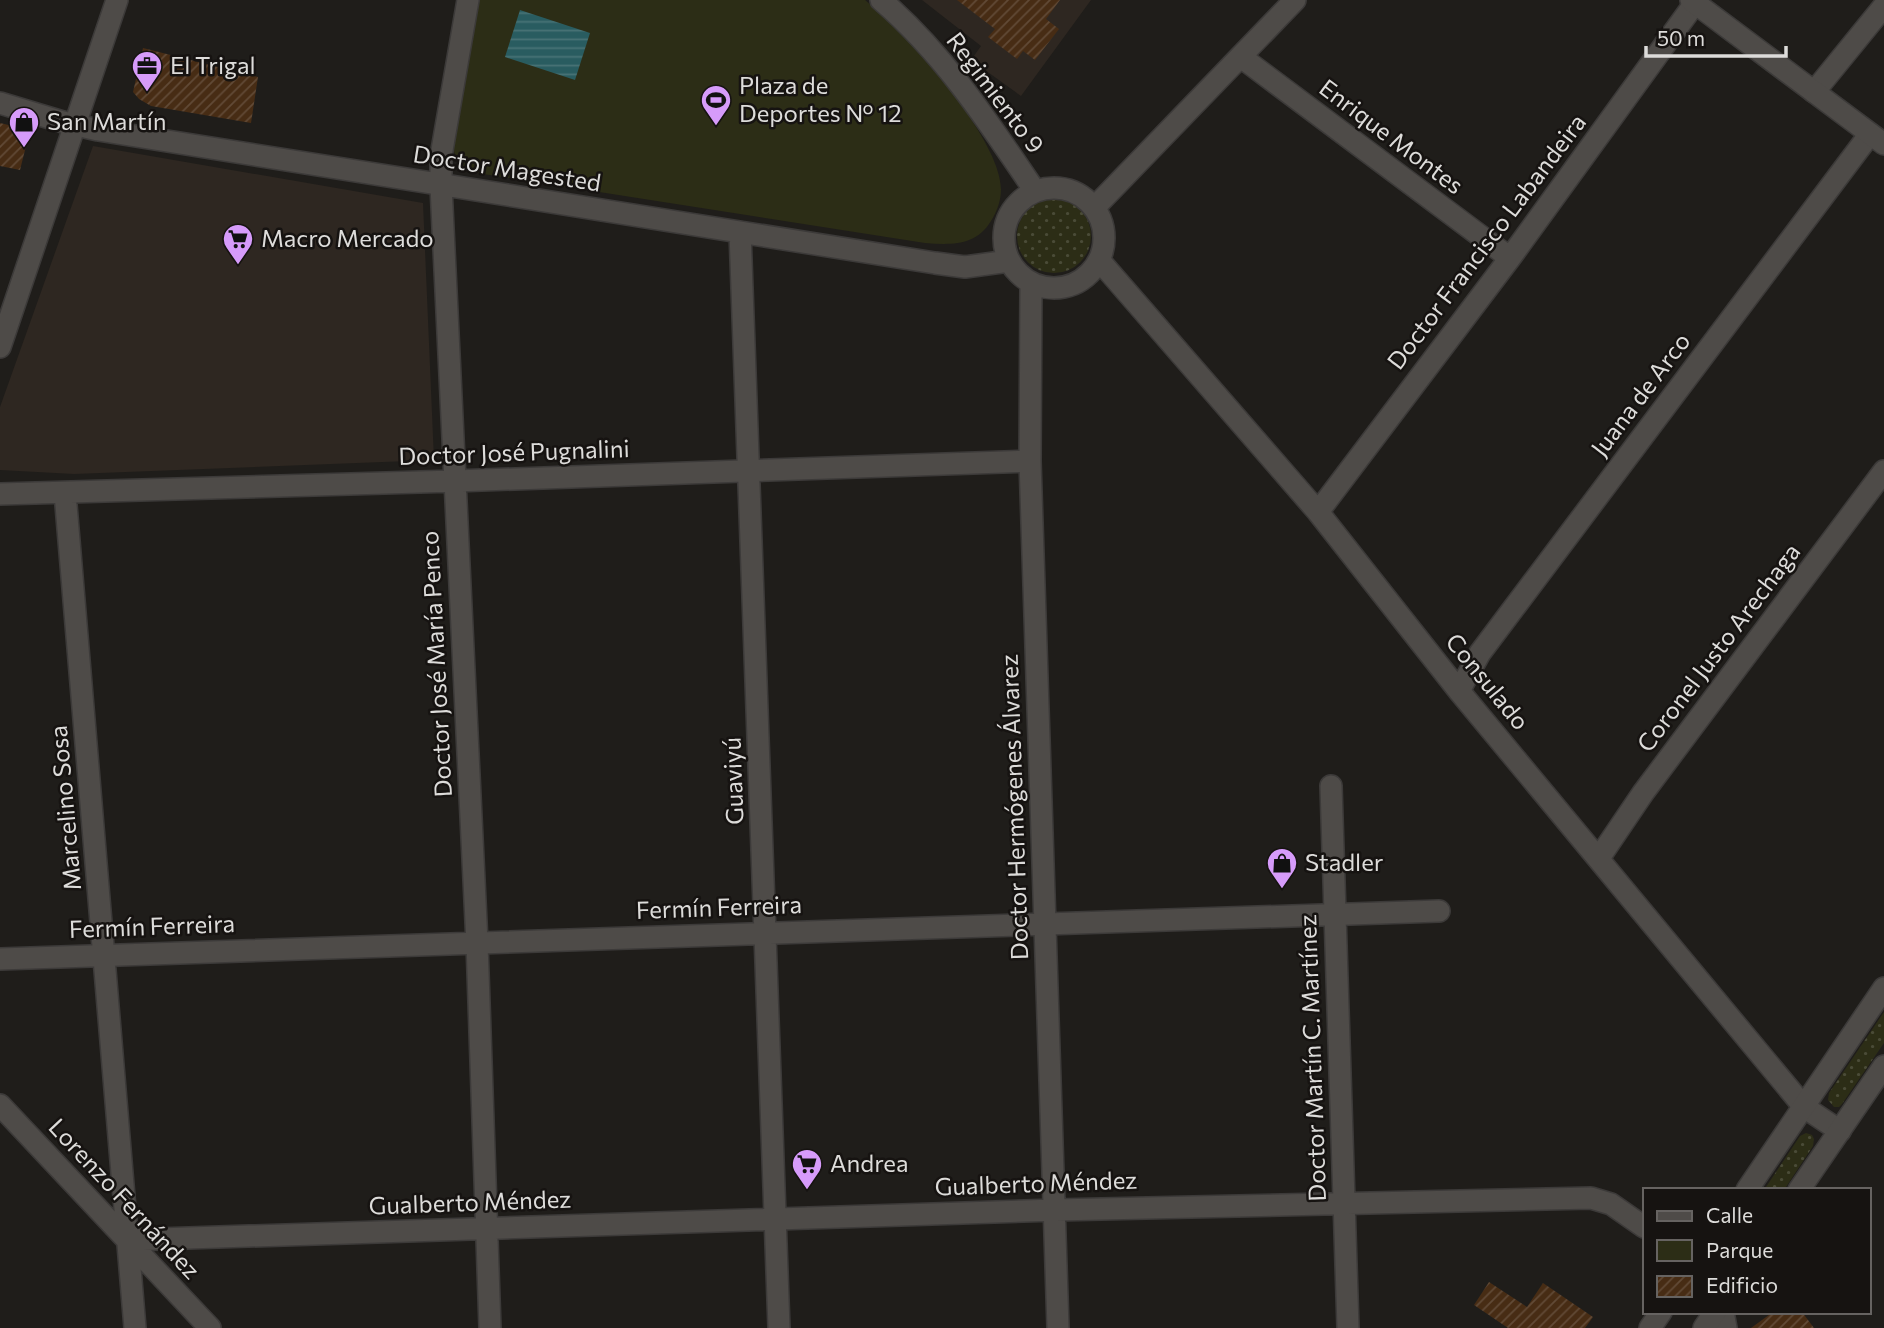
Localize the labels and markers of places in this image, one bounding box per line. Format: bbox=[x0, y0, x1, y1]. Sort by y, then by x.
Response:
office icon: El Trigal bbox=[130, 49, 164, 93]
place label: El Trigal bbox=[170, 50, 256, 79]
place label: Plaza de Deportes Nº 12 bbox=[739, 70, 902, 127]
sports icon: Plaza de Deportes Nº 12 bbox=[699, 83, 733, 127]
shop icon: San Martín bbox=[7, 105, 41, 149]
place label: San Martín bbox=[47, 106, 167, 135]
supermarket icon: Macro Mercado bbox=[221, 222, 255, 266]
place label: Macro Mercado bbox=[261, 223, 434, 252]
shop icon: Stadler bbox=[1265, 846, 1299, 890]
place label: Stadler bbox=[1305, 847, 1384, 876]
supermarket icon: Andrea bbox=[790, 1147, 824, 1191]
place label: Andrea bbox=[830, 1148, 909, 1177]

